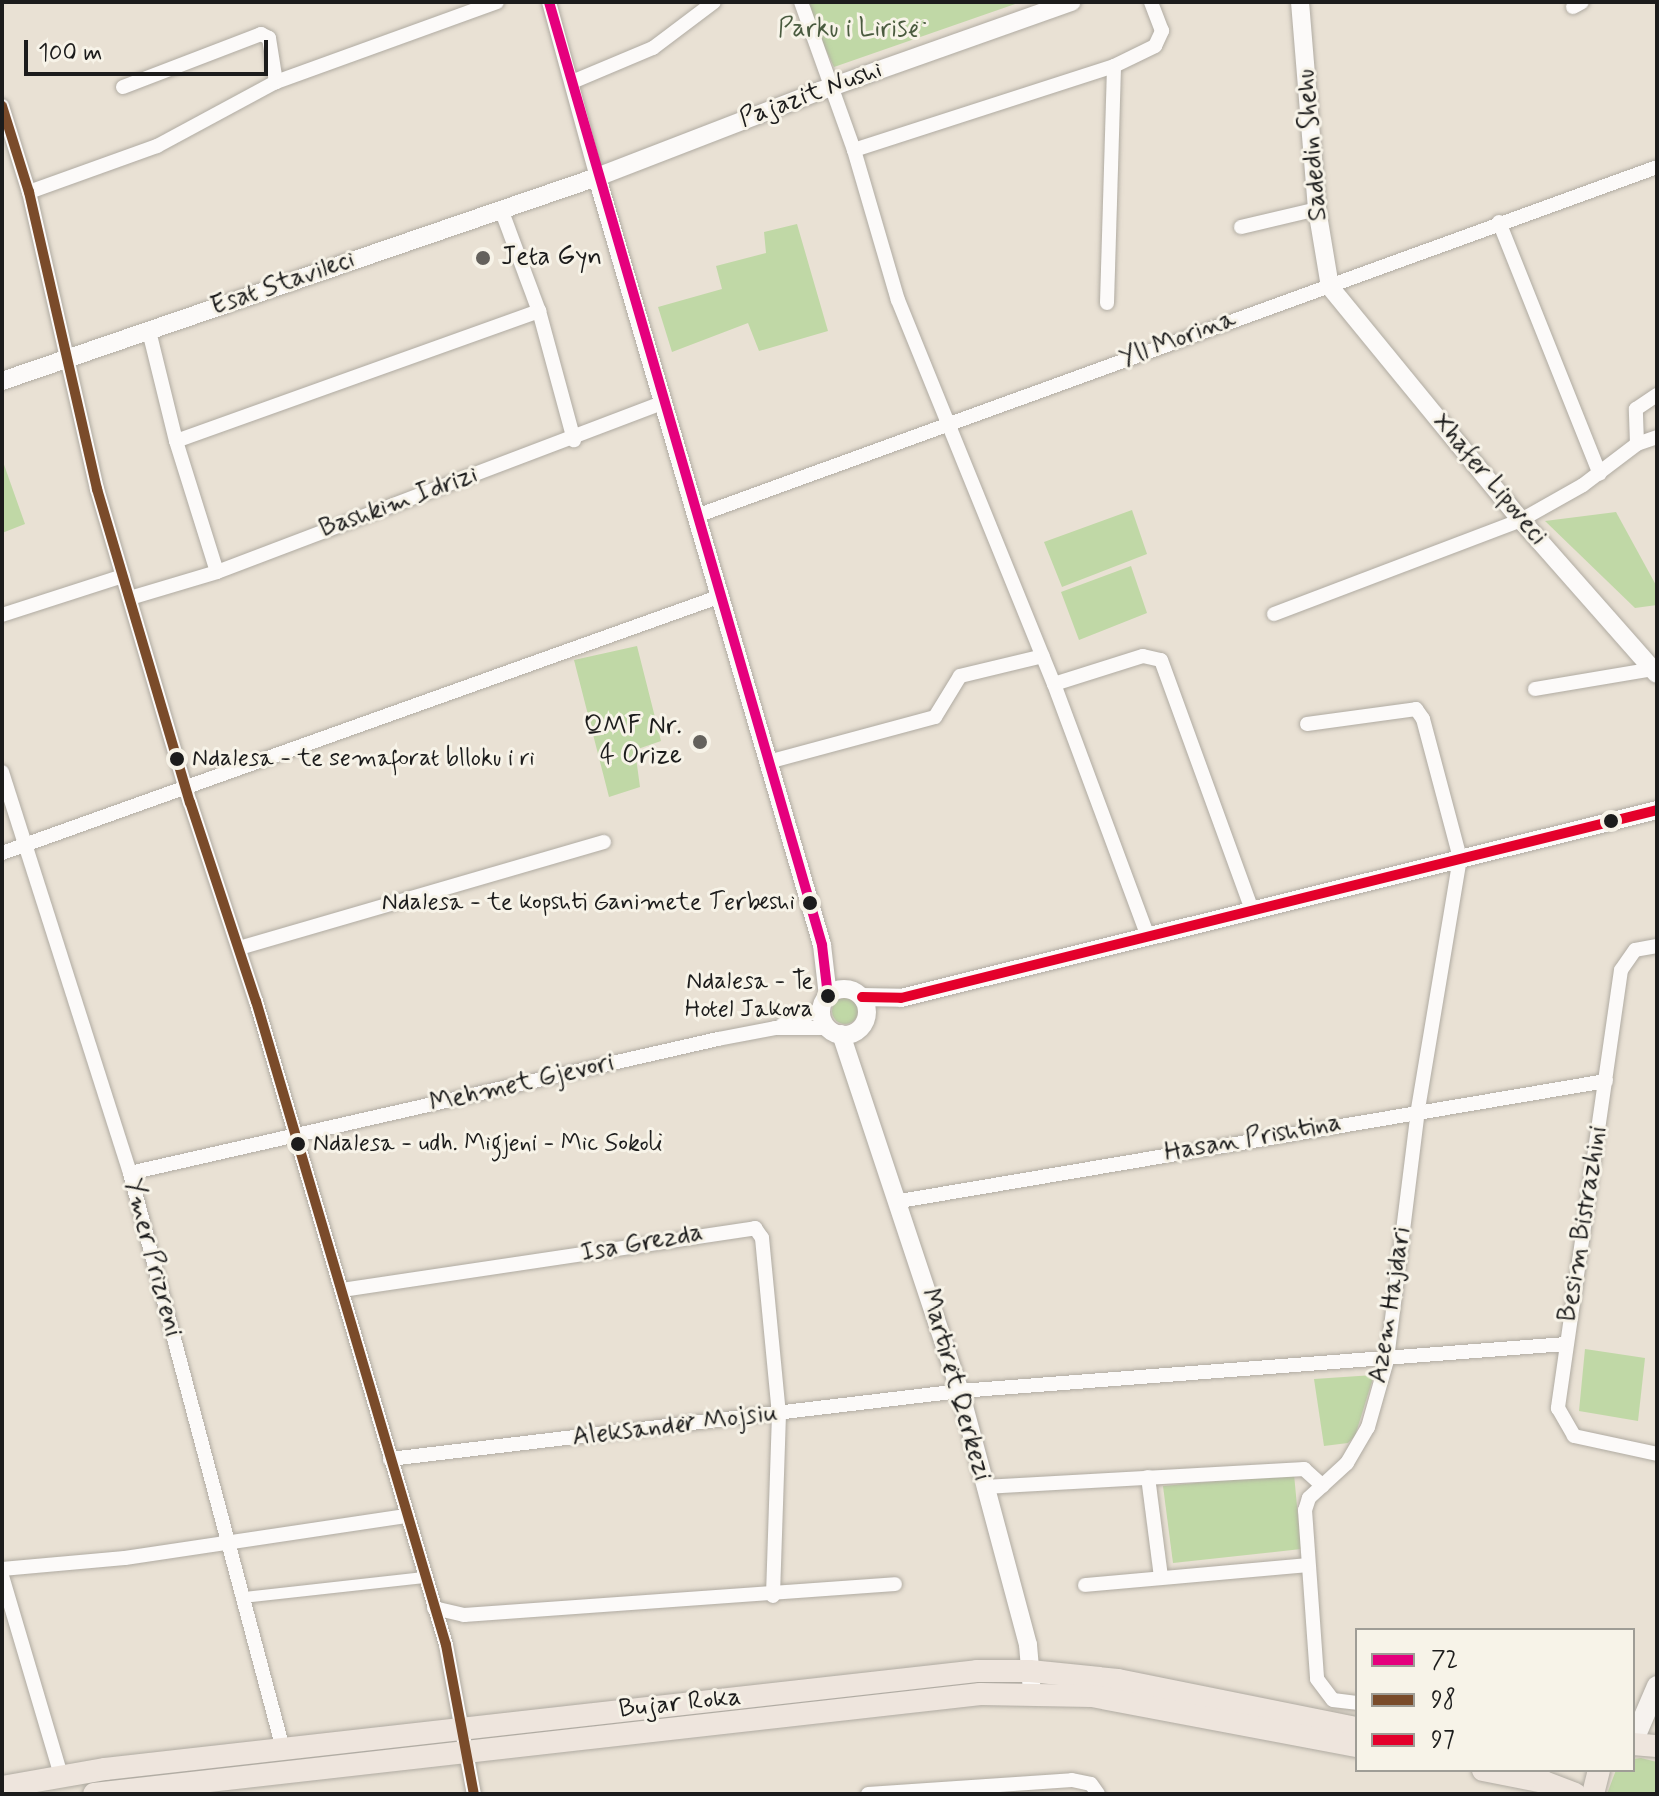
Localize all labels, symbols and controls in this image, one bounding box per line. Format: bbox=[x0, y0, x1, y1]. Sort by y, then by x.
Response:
park label: Parku i Lirisë bbox=[778, 14, 918, 46]
scale bar bbox=[28, 24, 272, 74]
text: 100 m bbox=[38, 38, 102, 69]
street label: Pajazit Nushi bbox=[736, 55, 886, 135]
street label: Sadedin Shehu bbox=[1291, 67, 1335, 223]
place label: Jeta Gyn bbox=[501, 242, 608, 274]
street label: Esat Stavileci bbox=[209, 246, 357, 322]
marker: Jeta Gyn bbox=[472, 247, 494, 269]
street label: Yll Morina bbox=[1116, 304, 1240, 376]
street label: Xhafer Lipoveci bbox=[1424, 406, 1554, 554]
street label: Bashkim Idrizi bbox=[317, 460, 481, 546]
place label: QMF Nr. 4 Orize bbox=[584, 711, 682, 772]
marker: QMF Nr. 4 Orize bbox=[689, 731, 711, 753]
place label: Ndalesa - te semaforat blloku i ri bbox=[192, 745, 527, 773]
marker: Ndalesa - te semaforat blloku i ri bbox=[169, 751, 185, 767]
unlabelled marker bbox=[1603, 813, 1619, 829]
place label: Ndalesa - te kopshti Ganimete Terbeshi bbox=[389, 889, 795, 917]
marker: Ndalesa - te kopshti Ganimete Terbeshi bbox=[802, 895, 818, 911]
place label: Ndalesa - Te Hotel Jakova bbox=[686, 968, 813, 1024]
marker: Ndalesa - Te Hotel Jakova bbox=[820, 988, 836, 1004]
street label: Mehmet Gjevori bbox=[426, 1048, 618, 1120]
street label: Hasan Prishtina bbox=[1162, 1108, 1344, 1170]
street label: Besim Bistrazhini bbox=[1553, 1124, 1615, 1324]
place label: Ndalesa - udh. Migjeni - Mic Sokoli bbox=[313, 1130, 665, 1158]
marker: Ndalesa - udh. Migjeni - Mic Sokoli bbox=[290, 1136, 306, 1152]
street label: Ymer Prizreni bbox=[116, 1176, 188, 1340]
street label: Isa Grezda bbox=[580, 1218, 704, 1270]
street label: Azem Hajdari bbox=[1363, 1225, 1419, 1385]
street label: Martirët Qerkezi bbox=[913, 1287, 997, 1483]
street label: Aleksandër Mojsiu bbox=[571, 1398, 779, 1454]
legend bbox=[1355, 1628, 1635, 1772]
text: 72 bbox=[1431, 1645, 1458, 1676]
street label: Bujar Roka bbox=[617, 1682, 743, 1726]
text: 98 bbox=[1431, 1685, 1456, 1716]
text: 97 bbox=[1431, 1725, 1455, 1756]

